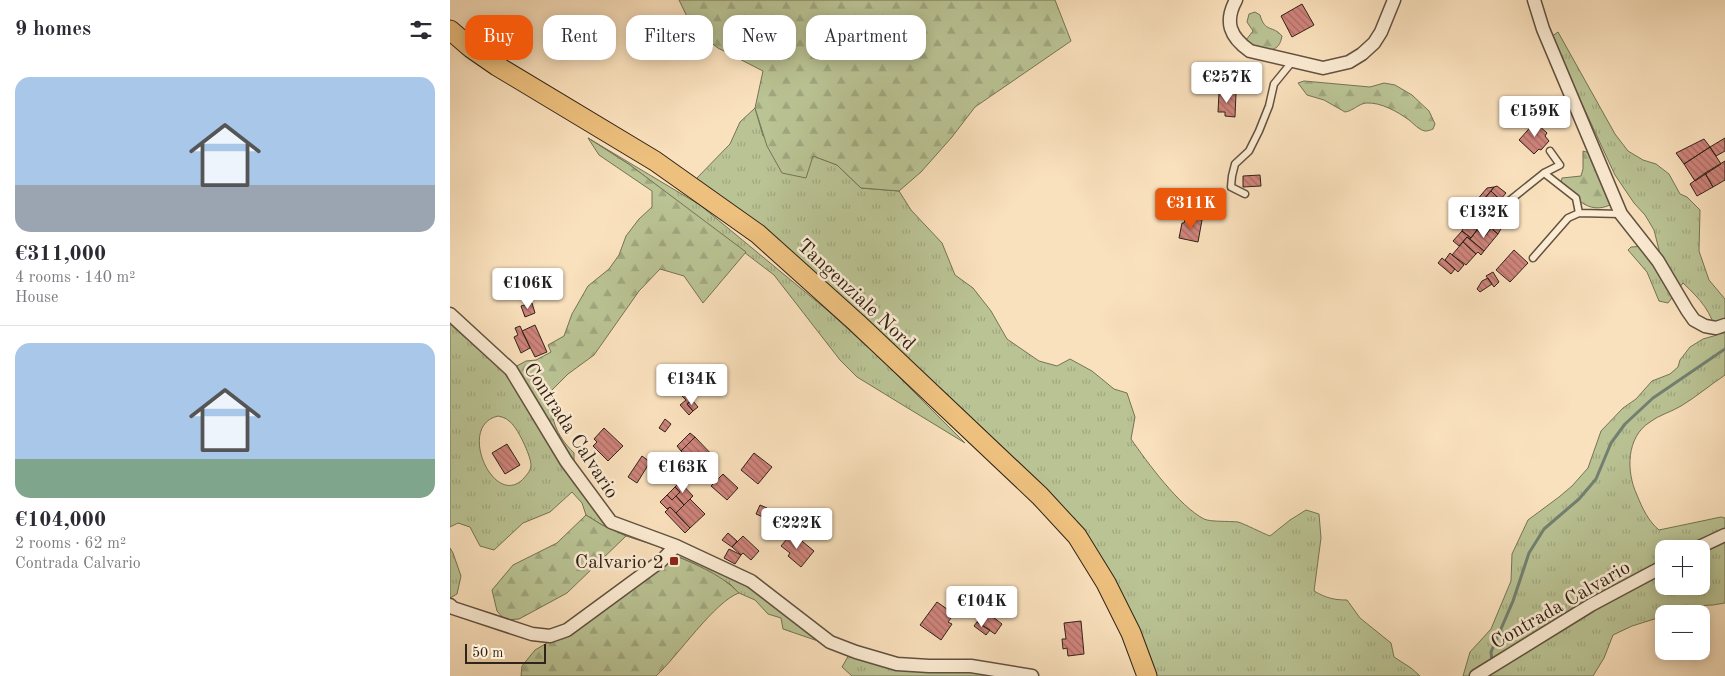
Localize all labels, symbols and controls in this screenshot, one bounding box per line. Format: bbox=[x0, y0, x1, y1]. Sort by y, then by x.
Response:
chip: Buy bbox=[465, 15, 533, 60]
chip: Rent bbox=[543, 15, 616, 60]
chip: Filters bbox=[626, 15, 713, 60]
chip: New bbox=[723, 15, 796, 60]
chip: Apartment bbox=[806, 15, 926, 60]
icon: filters bbox=[407, 16, 435, 44]
text: 9 homes bbox=[15, 19, 91, 40]
pin: €257K bbox=[1192, 62, 1262, 104]
text: €257K bbox=[1202, 70, 1252, 86]
pin: €159K bbox=[1500, 96, 1570, 138]
text: €159K bbox=[1510, 104, 1560, 120]
icon: home bbox=[180, 110, 270, 200]
pin: €311K bbox=[1156, 188, 1226, 230]
text: €311K bbox=[1166, 196, 1216, 212]
pin: €132K bbox=[1449, 196, 1519, 239]
text: €132K bbox=[1459, 205, 1509, 221]
street label: Tangenziale Nord bbox=[793, 236, 918, 355]
text: €311,000 bbox=[15, 244, 106, 265]
pin: €106K bbox=[493, 268, 563, 310]
text: 4 rooms · 140 m² bbox=[15, 270, 135, 286]
text: €106K bbox=[503, 276, 553, 292]
text: House bbox=[15, 290, 58, 306]
street label: Contrada Calvario bbox=[519, 360, 622, 502]
pin: €134K bbox=[657, 364, 727, 406]
text: €134K bbox=[667, 372, 717, 388]
icon: home bbox=[180, 375, 270, 465]
pin: €163K bbox=[648, 452, 718, 494]
text: €163K bbox=[658, 460, 708, 476]
pin: €222K bbox=[762, 508, 832, 550]
text: €104,000 bbox=[15, 510, 106, 531]
text: €222K bbox=[772, 516, 822, 532]
text: 2 rooms · 62 m² bbox=[15, 536, 126, 552]
map controls bbox=[1655, 540, 1710, 660]
button: + bbox=[1655, 540, 1710, 595]
place label: Calvario 2 bbox=[575, 553, 664, 573]
marker: Calvario 2 bbox=[668, 555, 680, 567]
text: Contrada Calvario bbox=[15, 556, 141, 572]
street label: Contrada Calvario bbox=[1488, 558, 1634, 654]
pin: €104K bbox=[947, 586, 1017, 628]
text: €104K bbox=[957, 594, 1007, 610]
button: − bbox=[1655, 605, 1710, 660]
scale bar bbox=[465, 641, 546, 664]
text: 50 m bbox=[472, 646, 503, 660]

